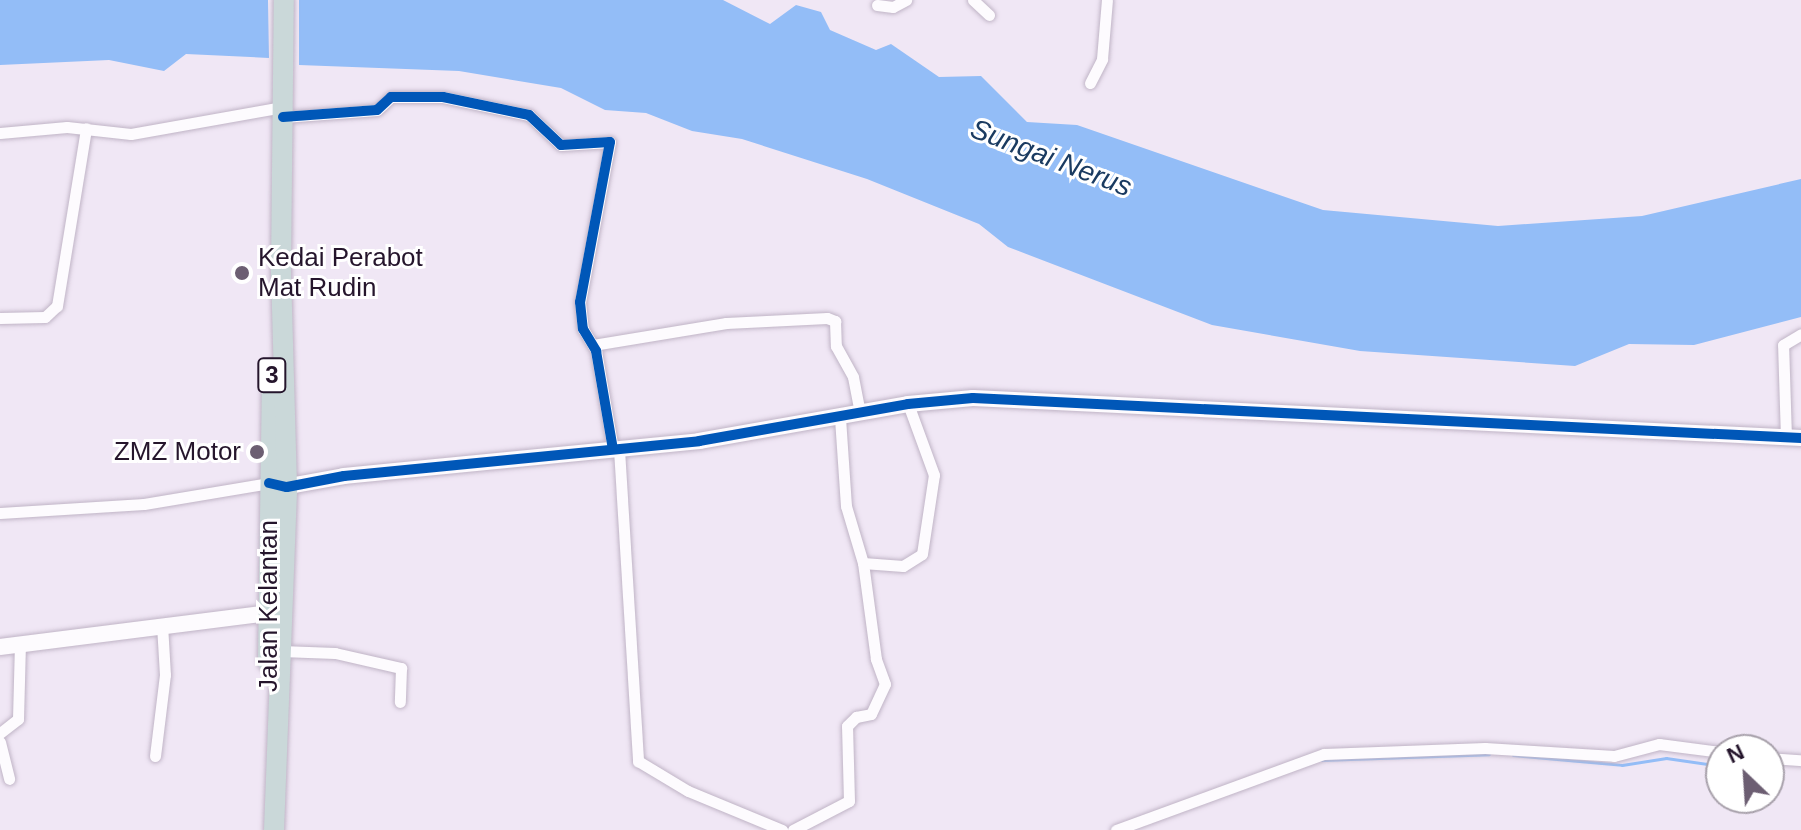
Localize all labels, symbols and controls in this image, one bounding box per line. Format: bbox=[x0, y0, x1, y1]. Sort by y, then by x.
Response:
water label: Sungai Nerus bbox=[966, 112, 1136, 204]
place label: Kedai Perabot Mat Rudin bbox=[258, 242, 423, 304]
marker: Kedai Perabot Mat Rudin bbox=[233, 264, 251, 282]
road number: 3 bbox=[256, 355, 288, 395]
place label: ZMZ Motor bbox=[114, 436, 241, 468]
marker: ZMZ Motor bbox=[248, 443, 266, 461]
street label: Jalan Kelantan bbox=[253, 520, 285, 692]
north arrow bbox=[1705, 734, 1785, 814]
text: N bbox=[1723, 739, 1748, 768]

